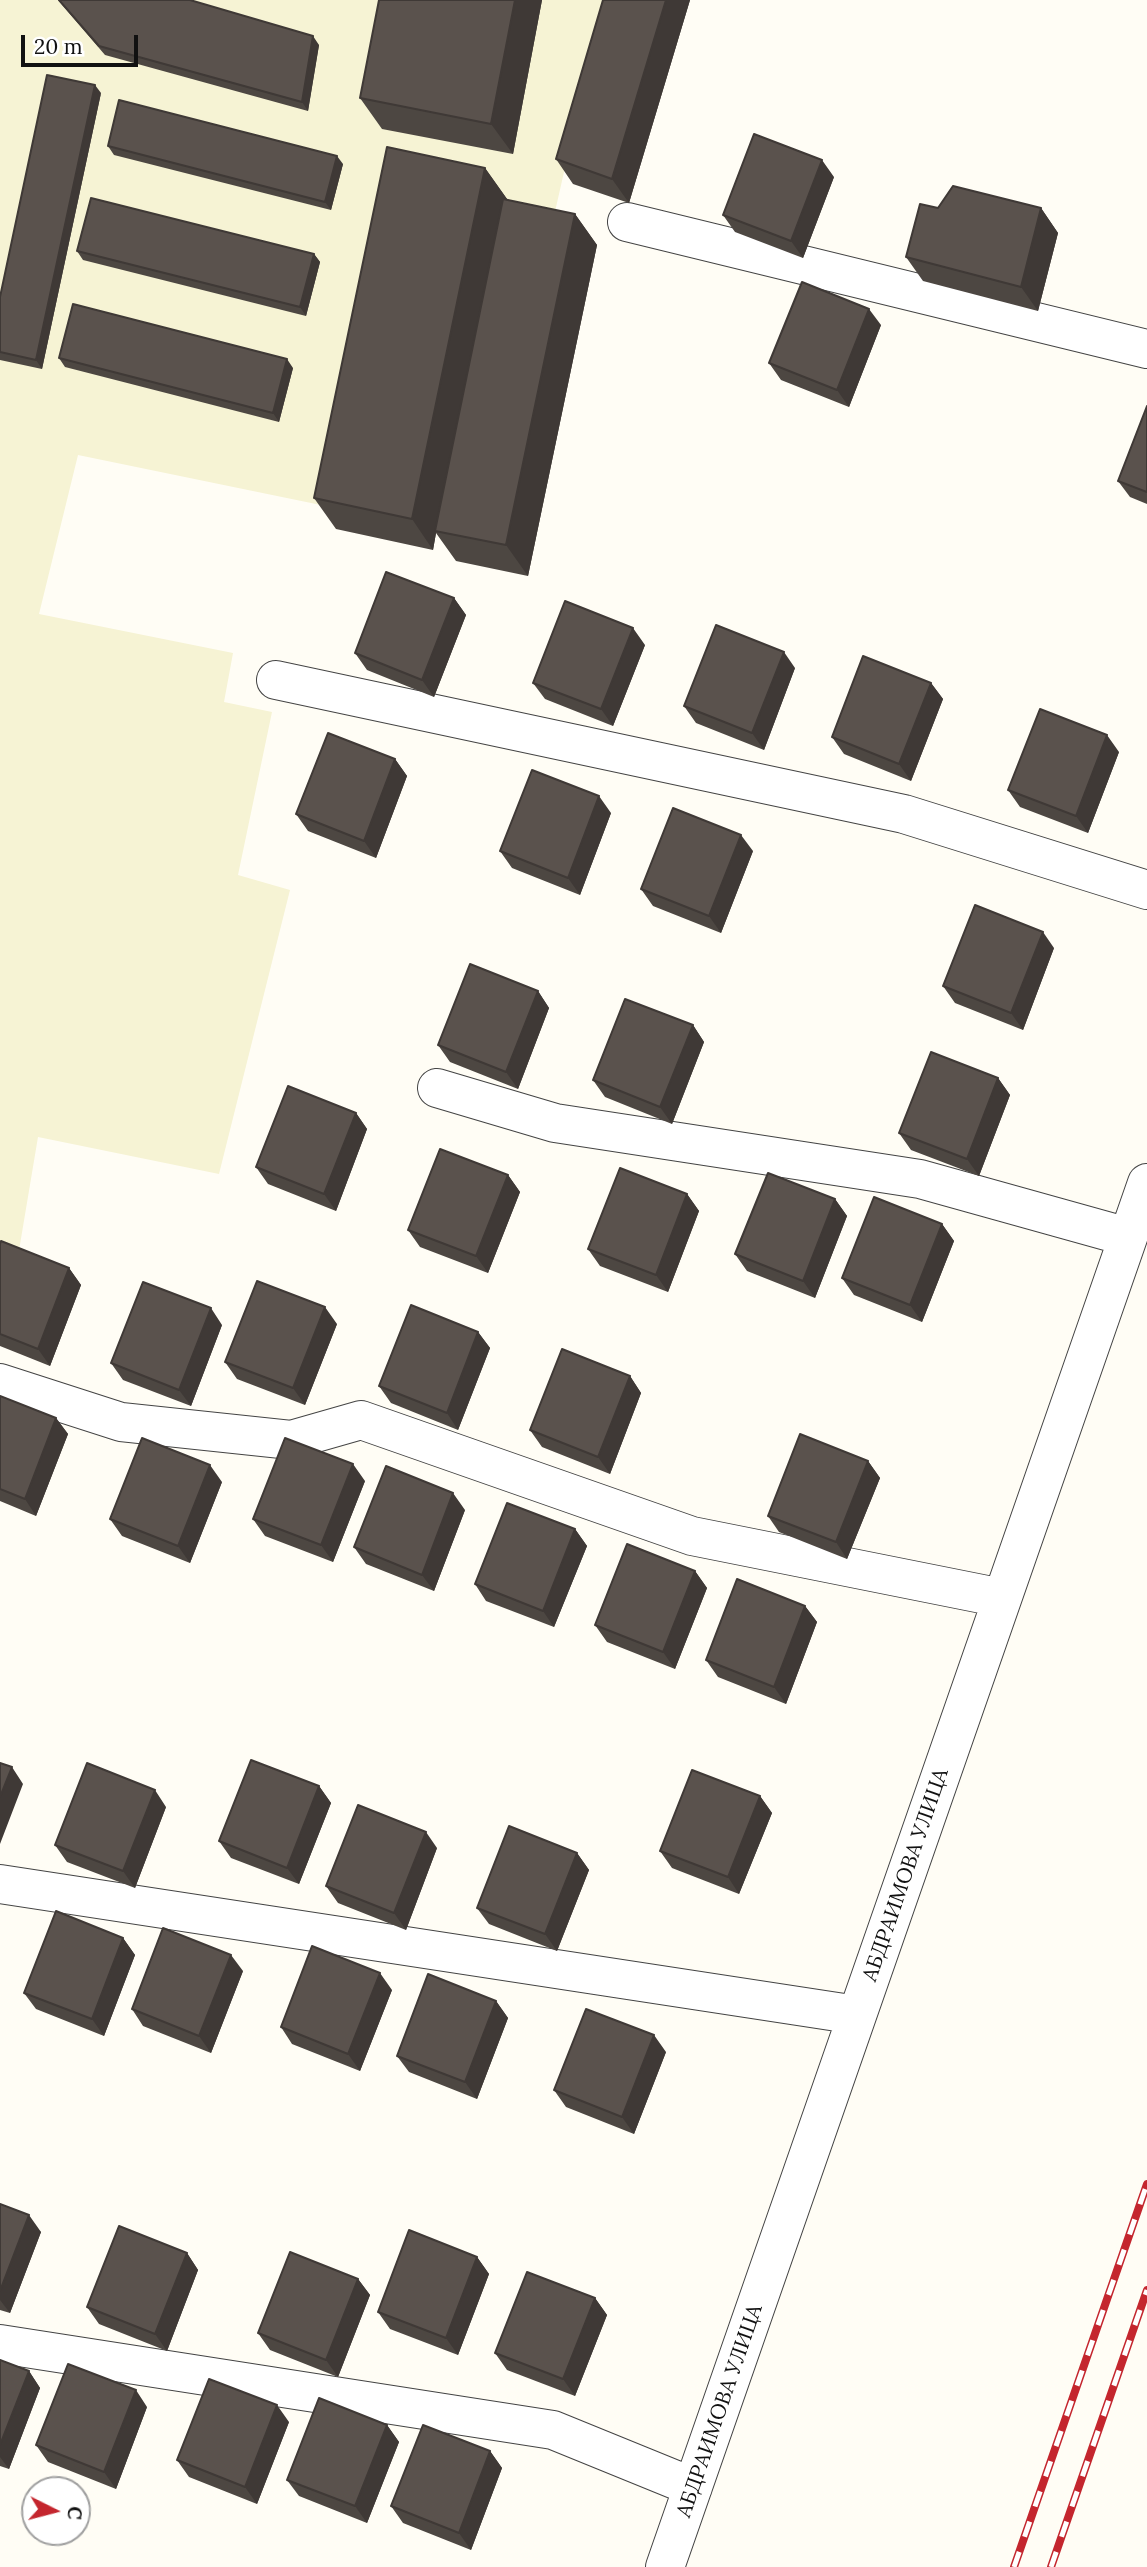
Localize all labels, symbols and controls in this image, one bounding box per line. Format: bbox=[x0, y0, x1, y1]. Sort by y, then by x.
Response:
scale bar bbox=[24, 21, 142, 65]
text: 20 m bbox=[34, 33, 83, 60]
street label: АБДРАИМОВА УЛИЦА bbox=[858, 1765, 954, 1985]
street label: АБДРАИМОВА УЛИЦА bbox=[672, 2301, 768, 2521]
north arrow bbox=[21, 2476, 91, 2546]
text: С bbox=[62, 2505, 88, 2521]

